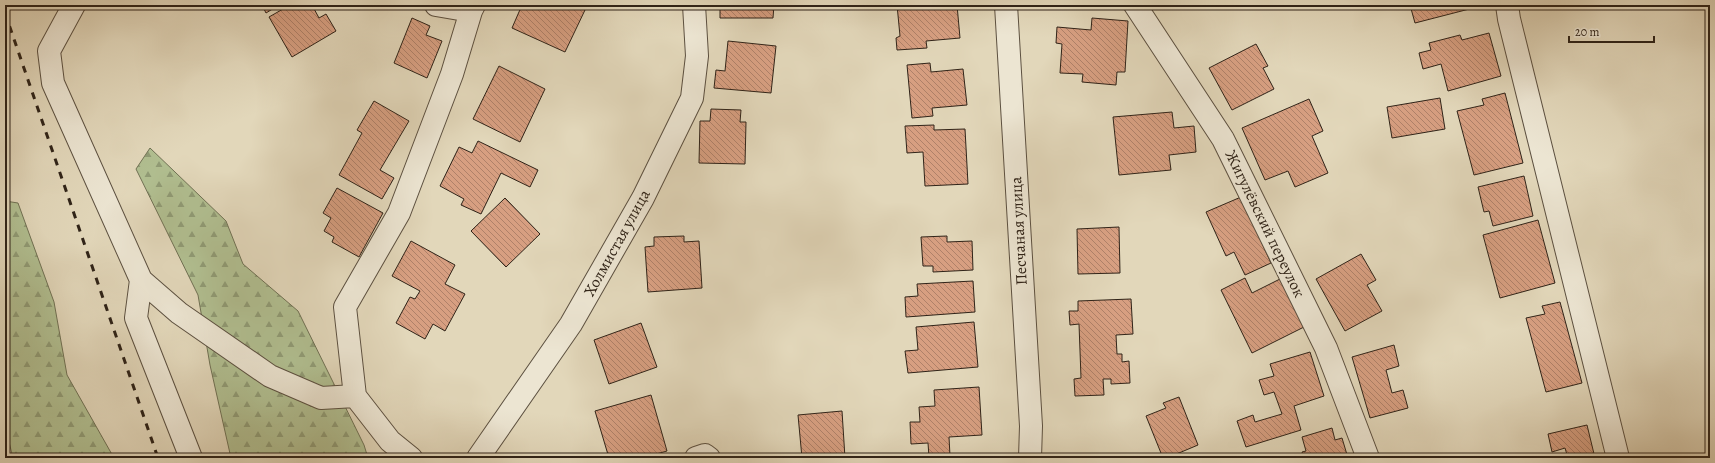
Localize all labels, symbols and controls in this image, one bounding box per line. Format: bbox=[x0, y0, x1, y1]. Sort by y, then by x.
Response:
scale bar bbox=[1569, 18, 1654, 44]
text: 20 m bbox=[1575, 24, 1599, 40]
street label: Жигулёвский переулок bbox=[1220, 147, 1310, 301]
street label: Песчаная улица bbox=[1005, 176, 1033, 286]
street label: Холмистая улица bbox=[578, 185, 656, 301]

